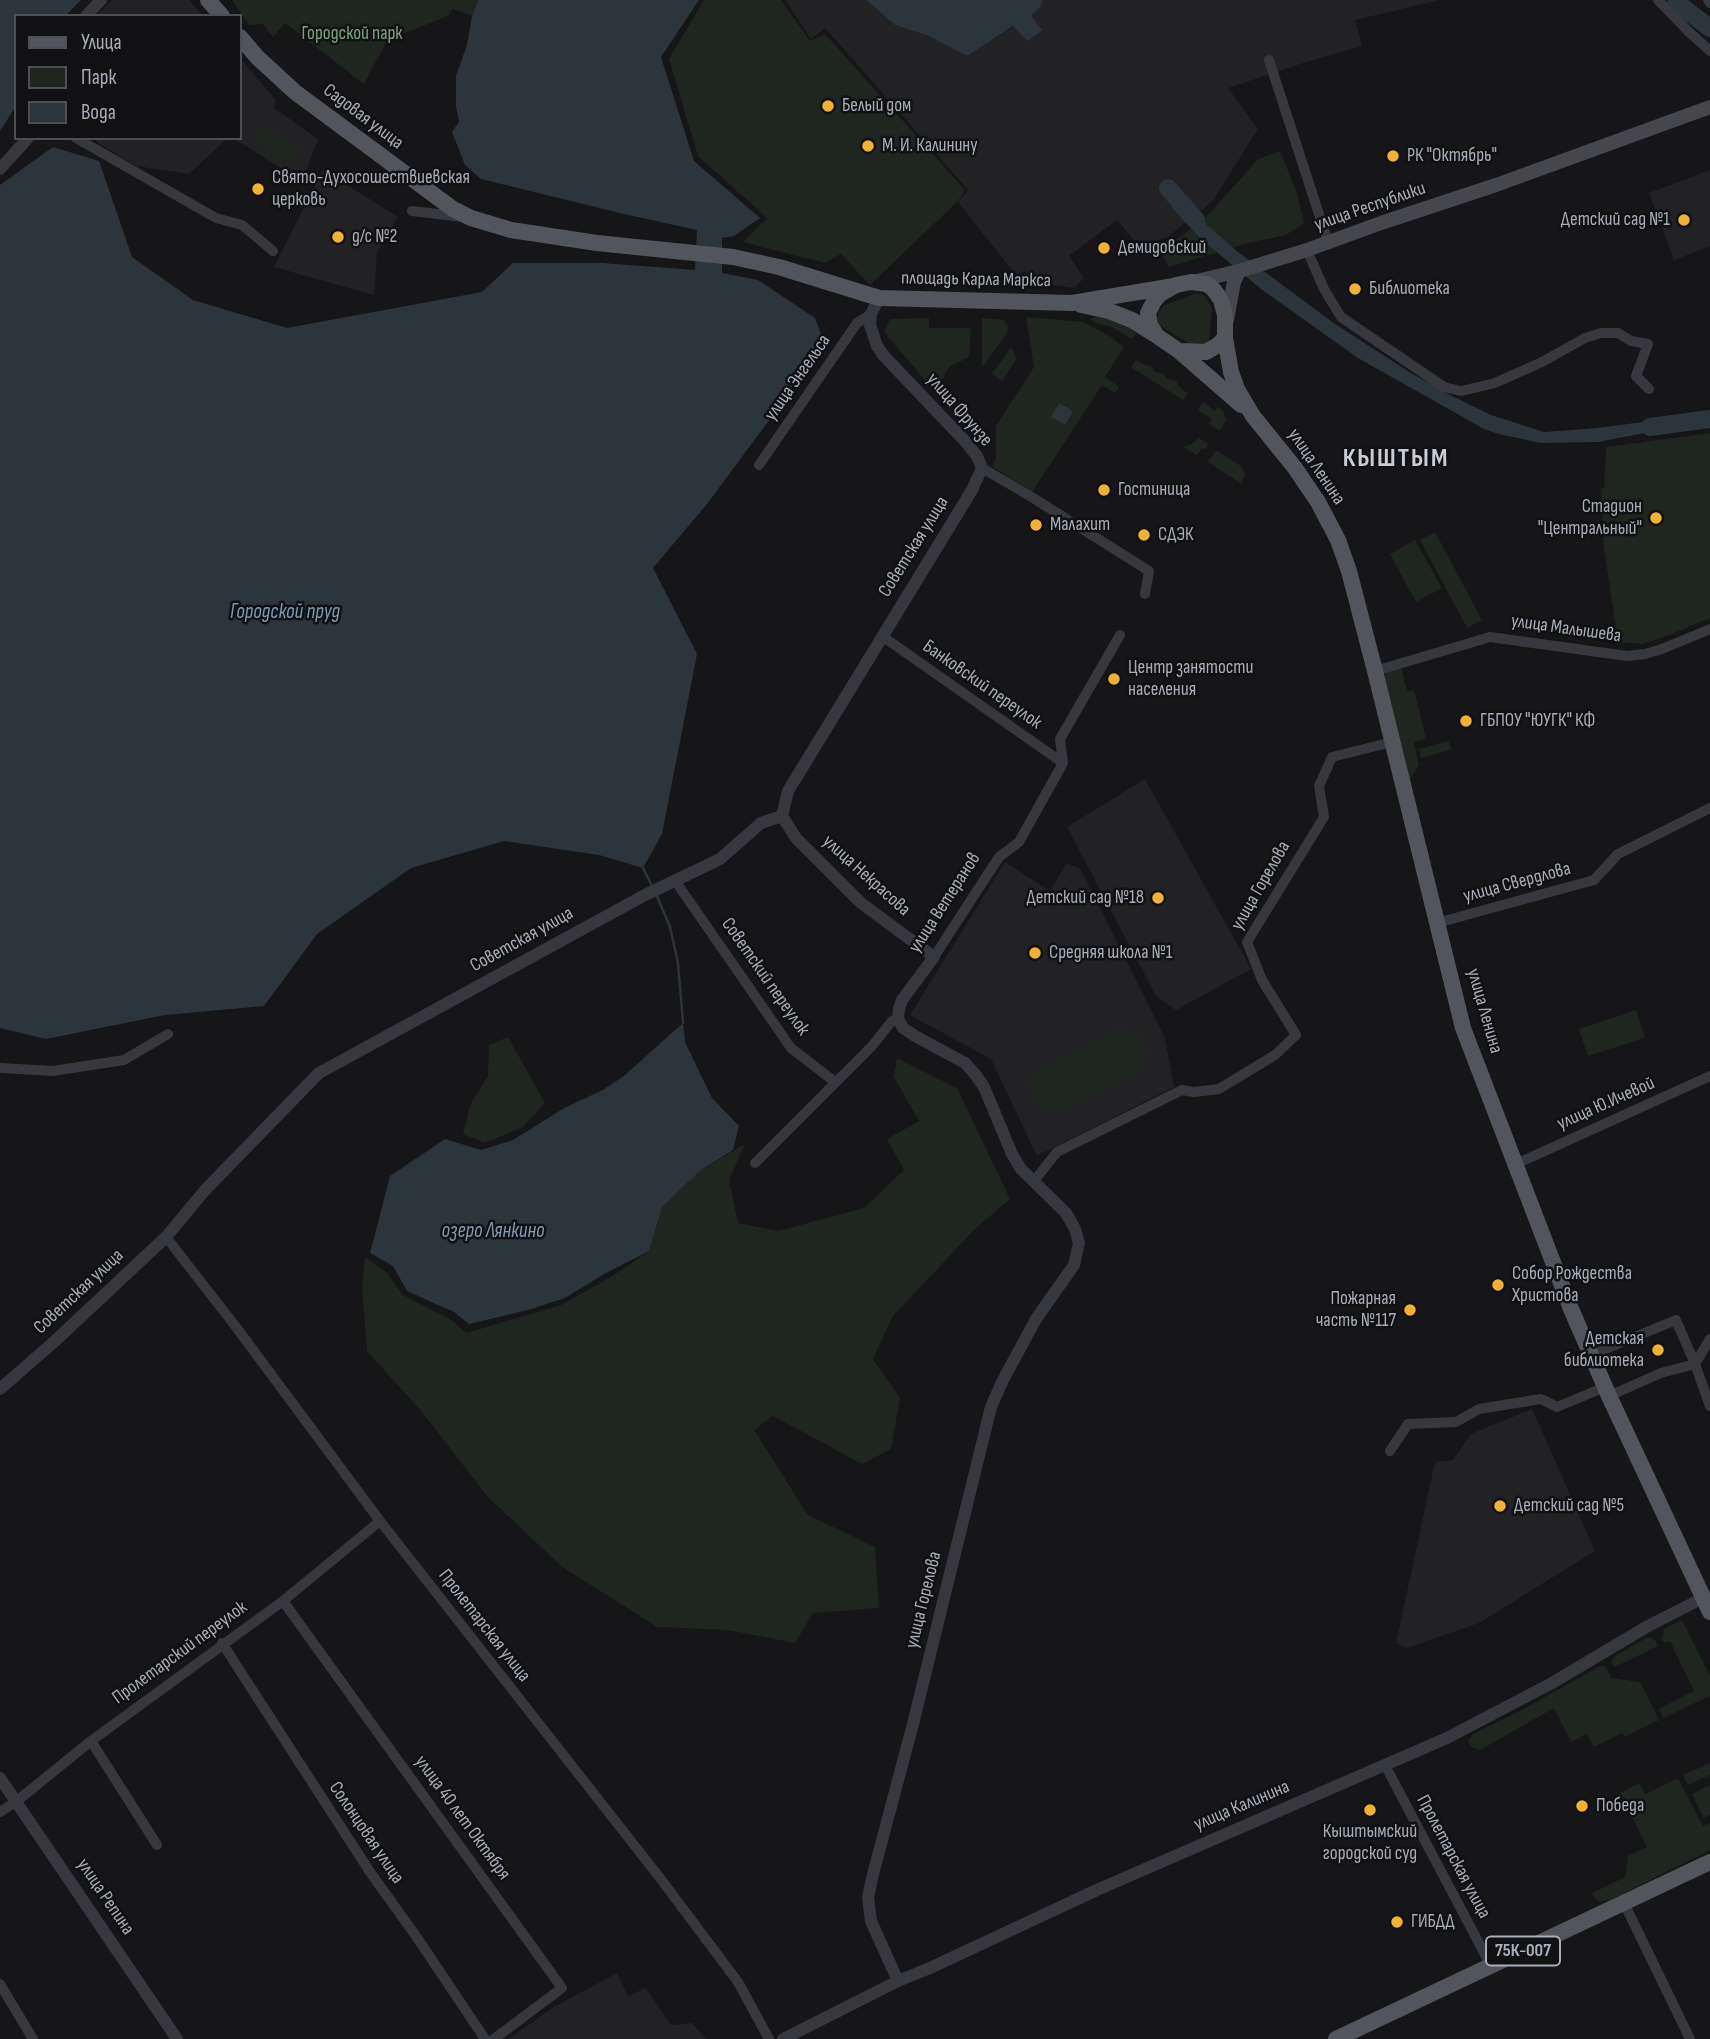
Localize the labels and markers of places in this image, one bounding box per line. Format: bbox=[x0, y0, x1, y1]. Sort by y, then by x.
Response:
place label: Белый дом bbox=[842, 95, 911, 117]
marker: Белый дом bbox=[820, 98, 836, 114]
place label: М. И. Калинину bbox=[882, 135, 978, 157]
marker: М. И. Калинину bbox=[860, 138, 876, 154]
place label: РК "Октябрь" bbox=[1407, 145, 1497, 167]
marker: РК "Октябрь" bbox=[1385, 148, 1401, 164]
place label: Свято-Духосошествиевская церковь bbox=[272, 167, 470, 211]
marker: Свято-Духосошествиевская церковь bbox=[250, 181, 266, 197]
place label: Детский сад №1 bbox=[1561, 209, 1670, 231]
marker: Детский сад №1 bbox=[1676, 212, 1692, 228]
place label: д/с №2 bbox=[352, 226, 397, 248]
marker: д/с №2 bbox=[330, 229, 346, 245]
place label: Демидовский bbox=[1118, 237, 1206, 259]
marker: Демидовский bbox=[1096, 240, 1112, 256]
place label: Библиотека bbox=[1369, 278, 1450, 300]
marker: Библиотека bbox=[1347, 281, 1363, 297]
place label: Гостиница bbox=[1118, 479, 1190, 501]
marker: Гостиница bbox=[1096, 482, 1112, 498]
place label: Стадион "Центральный" bbox=[1538, 496, 1642, 540]
marker: Стадион "Центральный" bbox=[1648, 510, 1664, 526]
place label: Малахит bbox=[1050, 514, 1110, 536]
marker: Малахит bbox=[1028, 517, 1044, 533]
place label: СДЭК bbox=[1158, 524, 1194, 546]
marker: СДЭК bbox=[1136, 527, 1152, 543]
place label: Центр занятости населения bbox=[1128, 657, 1253, 701]
marker: Центр занятости населения bbox=[1106, 671, 1122, 687]
place label: ГБПОУ "ЮУГК" КФ bbox=[1480, 710, 1595, 732]
marker: ГБПОУ "ЮУГК" КФ bbox=[1458, 713, 1474, 729]
place label: Детский сад №18 bbox=[1027, 887, 1144, 909]
marker: Детский сад №18 bbox=[1150, 890, 1166, 906]
place label: Средняя школа №1 bbox=[1049, 942, 1172, 964]
marker: Средняя школа №1 bbox=[1027, 945, 1043, 961]
place label: Собор Рождества Христова bbox=[1512, 1263, 1632, 1307]
marker: Собор Рождества Христова bbox=[1490, 1277, 1506, 1293]
place label: Пожарная часть №117 bbox=[1316, 1288, 1396, 1332]
marker: Пожарная часть №117 bbox=[1402, 1302, 1418, 1318]
place label: Детская библиотека bbox=[1564, 1328, 1644, 1372]
marker: Детская библиотека bbox=[1650, 1342, 1666, 1358]
place label: Детский сад №5 bbox=[1514, 1495, 1624, 1517]
marker: Детский сад №5 bbox=[1492, 1498, 1508, 1514]
place label: Победа bbox=[1596, 1795, 1644, 1817]
marker: Победа bbox=[1574, 1798, 1590, 1814]
marker: Кыштымский городской суд bbox=[1362, 1802, 1378, 1818]
place label: Кыштымский городской суд bbox=[1323, 1821, 1417, 1865]
place label: ГИБДД bbox=[1411, 1911, 1455, 1933]
marker: ГИБДД bbox=[1389, 1914, 1405, 1930]

